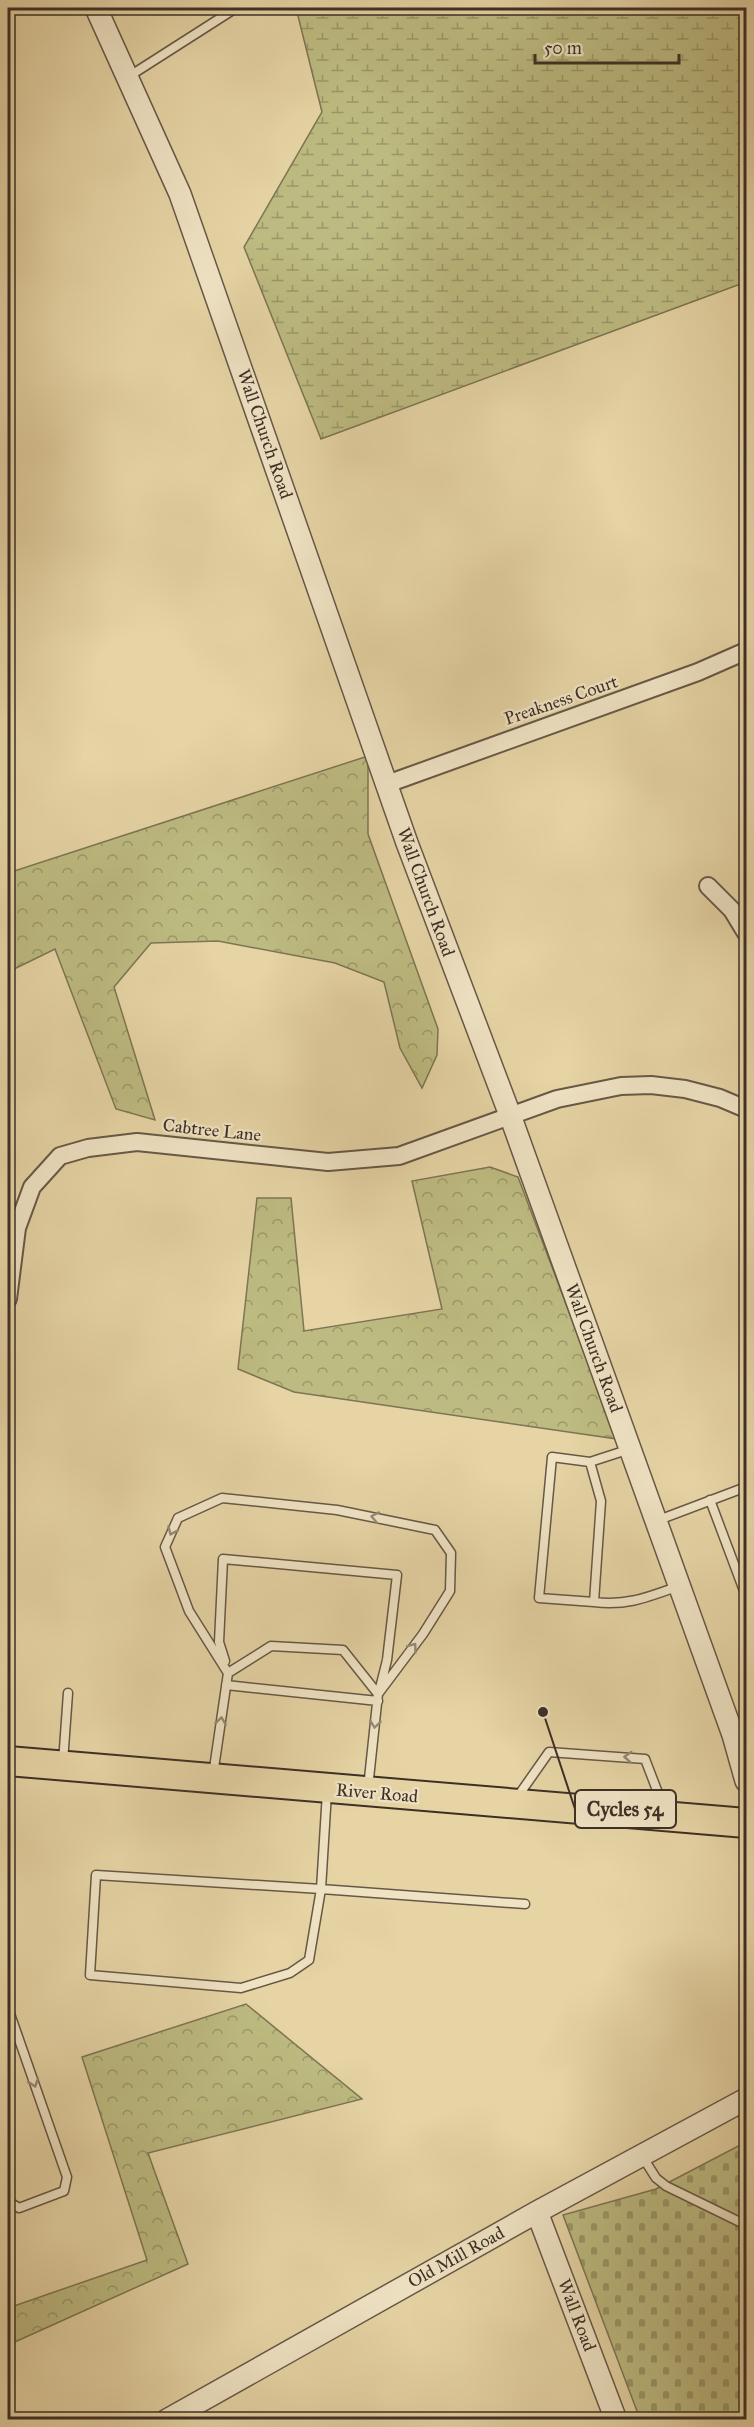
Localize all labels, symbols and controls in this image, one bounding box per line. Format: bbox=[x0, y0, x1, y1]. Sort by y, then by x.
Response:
scale bar bbox=[535, 27, 679, 65]
text: 50 m bbox=[544, 37, 582, 59]
street label: Wall Church Road bbox=[233, 366, 297, 502]
street label: Preakness Court bbox=[501, 670, 621, 730]
street label: Wall Church Road bbox=[392, 824, 460, 960]
street label: Cabtree Lane bbox=[162, 1114, 262, 1146]
street label: Wall Church Road bbox=[560, 1280, 628, 1416]
one-way arrow bbox=[370, 1511, 380, 1524]
one-way arrow bbox=[168, 1524, 180, 1535]
one-way arrow bbox=[406, 1643, 417, 1654]
one-way arrow bbox=[215, 1716, 227, 1725]
one-way arrow bbox=[369, 1720, 382, 1729]
one-way arrow bbox=[623, 1751, 632, 1764]
street label: River Road bbox=[335, 1778, 419, 1808]
callout: Cycles 54 bbox=[575, 1790, 676, 1828]
text: Cycles 54 bbox=[587, 1797, 664, 1822]
one-way arrow bbox=[26, 2077, 39, 2088]
street label: Old Mill Road bbox=[404, 2221, 508, 2293]
street label: Wall Road bbox=[553, 2276, 601, 2354]

